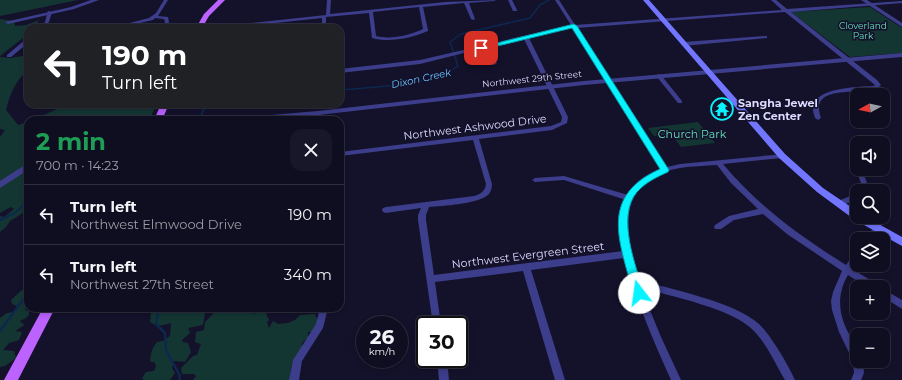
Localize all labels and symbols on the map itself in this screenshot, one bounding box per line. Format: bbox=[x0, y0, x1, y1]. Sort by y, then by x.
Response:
park label: Cloverland Park bbox=[839, 20, 887, 41]
pin bbox=[464, 31, 498, 65]
water label: Dixon Creek bbox=[390, 66, 453, 91]
street label: Northwest 29th Street bbox=[482, 68, 583, 89]
north arrow bbox=[850, 88, 890, 128]
temple icon: Sangha Jewel Zen Center bbox=[709, 96, 735, 122]
place label: Sangha Jewel Zen Center bbox=[738, 96, 818, 123]
street label: Northwest Ashwood Drive bbox=[403, 111, 548, 143]
park label: Church Park bbox=[658, 127, 727, 141]
street label: Northwest Evergreen Street bbox=[451, 239, 606, 271]
position arrow bbox=[618, 272, 660, 314]
speed limit sign: 30 bbox=[416, 316, 468, 368]

